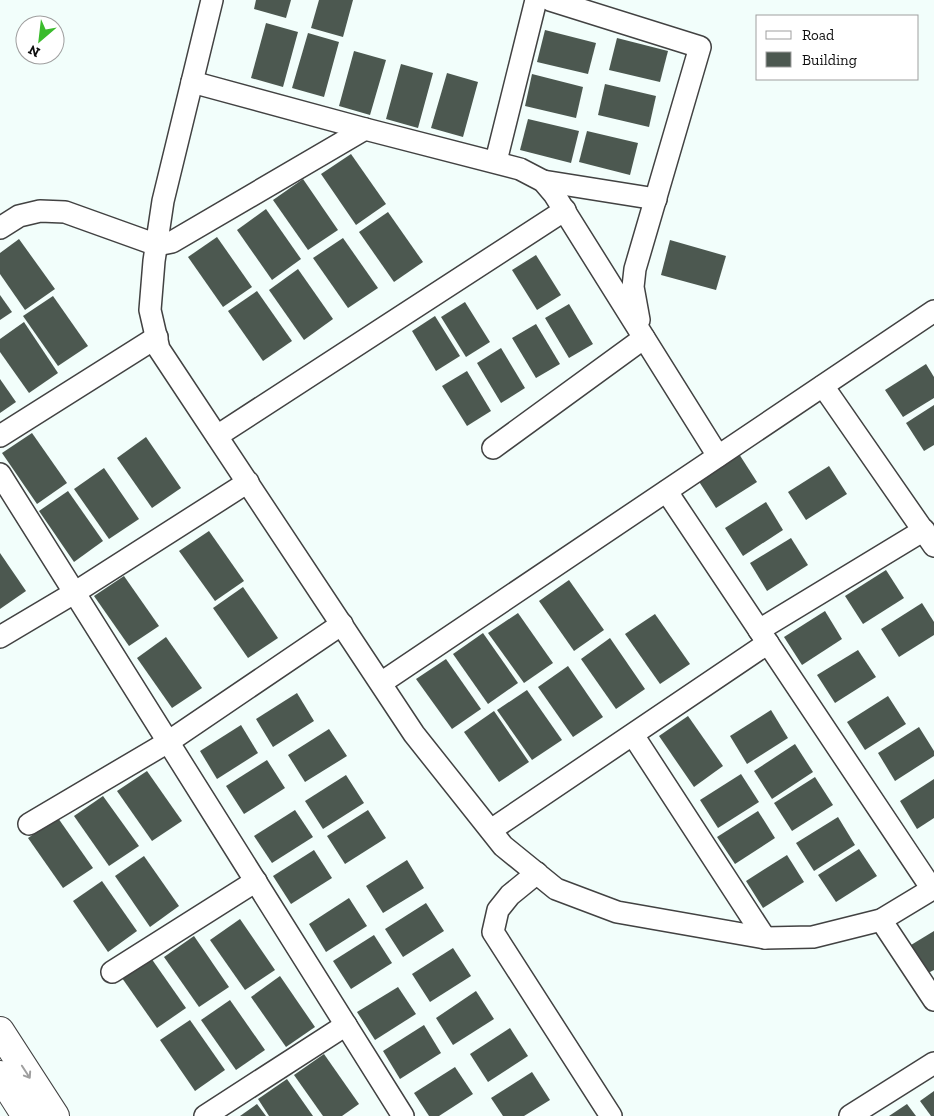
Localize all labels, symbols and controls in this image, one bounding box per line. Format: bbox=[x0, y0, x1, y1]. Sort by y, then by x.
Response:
north arrow bbox=[15, 15, 65, 65]
legend bbox=[756, 15, 919, 80]
text: Road bbox=[802, 26, 835, 44]
text: N bbox=[25, 41, 43, 61]
text: Building bbox=[802, 51, 857, 69]
one-way arrow bbox=[21, 1065, 32, 1079]

